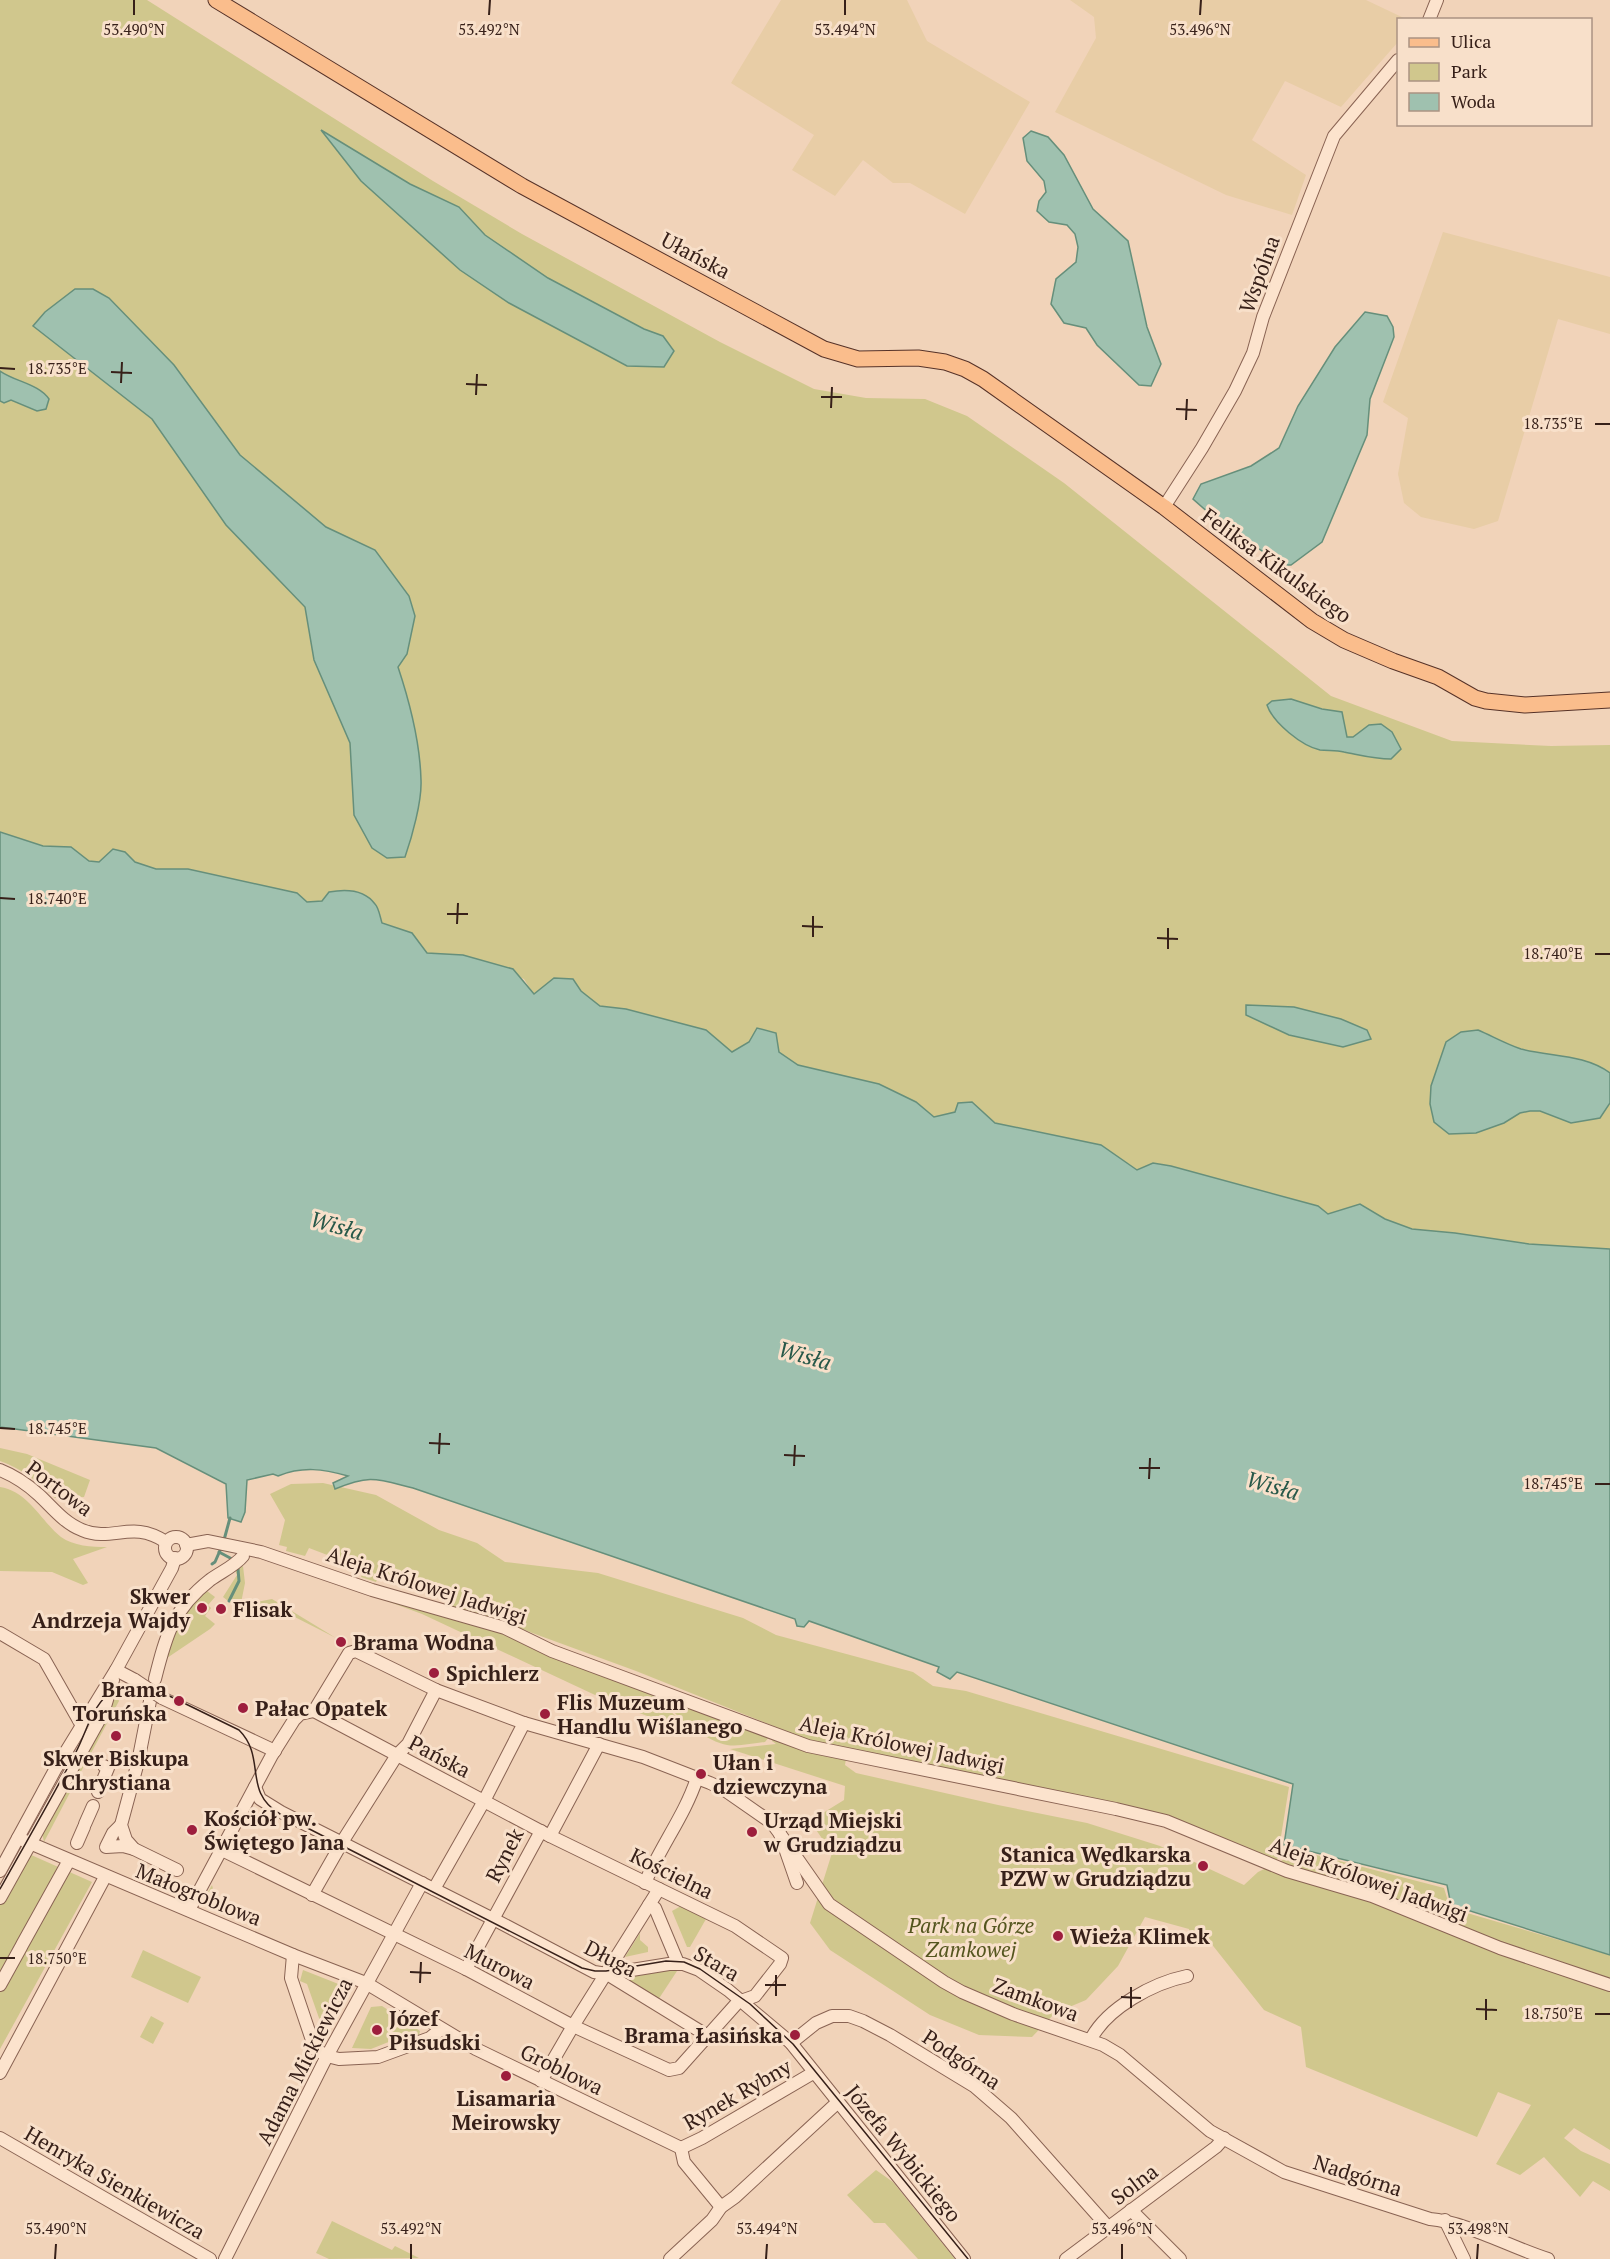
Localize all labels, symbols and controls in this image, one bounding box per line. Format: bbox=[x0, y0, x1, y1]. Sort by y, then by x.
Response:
legend bbox=[1397, 18, 1592, 126]
text: 53.490°N bbox=[103, 19, 165, 39]
text: 53.492°N bbox=[458, 19, 520, 39]
text: 53.494°N bbox=[814, 19, 876, 39]
text: 53.496°N bbox=[1169, 19, 1231, 39]
text: Ulica bbox=[1451, 29, 1491, 53]
text: Park bbox=[1451, 59, 1488, 83]
text: Woda bbox=[1451, 89, 1496, 113]
street label: Ułańska bbox=[657, 225, 736, 285]
street label: Wspólna bbox=[1232, 231, 1286, 316]
text: 18.735°E bbox=[27, 358, 87, 378]
text: 18.735°E bbox=[1523, 413, 1583, 433]
street label: Feliksa Kikulskiego bbox=[1196, 501, 1358, 629]
text: 18.740°E bbox=[27, 888, 87, 908]
text: 18.740°E bbox=[1523, 943, 1583, 963]
water label: Wisła bbox=[307, 1204, 367, 1246]
water label: Wisła bbox=[775, 1334, 835, 1376]
text: 18.745°E bbox=[27, 1418, 87, 1438]
street label: Portowa bbox=[21, 1454, 99, 1522]
water label: Wisła bbox=[1243, 1464, 1303, 1506]
text: 18.745°E bbox=[1523, 1473, 1583, 1493]
street label: Aleja Królowej Jadwigi bbox=[323, 1539, 531, 1631]
place label: Skwer Andrzeja Wajdy bbox=[32, 1582, 191, 1634]
place label: Flisak bbox=[233, 1595, 293, 1623]
marker: Skwer Andrzeja Wajdy bbox=[195, 1601, 209, 1615]
marker: Flisak bbox=[214, 1602, 228, 1616]
place label: Brama Wodna bbox=[353, 1628, 495, 1656]
marker: Brama Wodna bbox=[334, 1635, 348, 1649]
place label: Spichlerz bbox=[446, 1659, 539, 1687]
marker: Spichlerz bbox=[427, 1666, 441, 1680]
place label: Brama Toruńska bbox=[73, 1675, 167, 1727]
place label: Flis Muzeum Handlu Wiślanego bbox=[557, 1688, 743, 1740]
marker: Brama Toruńska bbox=[172, 1694, 186, 1708]
place label: Pałac Opatek bbox=[255, 1694, 388, 1722]
marker: Pałac Opatek bbox=[236, 1701, 250, 1715]
marker: Flis Muzeum Handlu Wiślanego bbox=[538, 1707, 552, 1721]
street label: Aleja Królowej Jadwigi bbox=[797, 1709, 1007, 1779]
street label: Pańska bbox=[404, 1728, 476, 1784]
marker: Skwer Biskupa Chrystiana bbox=[109, 1729, 123, 1743]
place label: Skwer Biskupa Chrystiana bbox=[43, 1744, 189, 1796]
place label: Ułan i dziewczyna bbox=[713, 1748, 828, 1800]
marker: Ułan i dziewczyna bbox=[694, 1767, 708, 1781]
place label: Kościół pw. Świętego Jana bbox=[204, 1804, 345, 1856]
place label: Urząd Miejski w Grudziądzu bbox=[763, 1806, 902, 1858]
marker: Kościół pw. Świętego Jana bbox=[185, 1823, 199, 1837]
street label: Rynek bbox=[479, 1823, 530, 1887]
marker: Urząd Miejski w Grudziądzu bbox=[745, 1825, 759, 1839]
street label: Aleja Królowej Jadwigi bbox=[1266, 1830, 1472, 1928]
place label: Stanica Wędkarska PZW w Grudziądzu bbox=[1000, 1840, 1191, 1892]
street label: Kościelna bbox=[626, 1841, 719, 1905]
street label: Małogroblowa bbox=[132, 1856, 266, 1932]
marker: Stanica Wędkarska PZW w Grudziądzu bbox=[1196, 1859, 1210, 1873]
park label: Park na Górze Zamkowej bbox=[907, 1911, 1035, 1963]
place label: Wieża Klimek bbox=[1070, 1922, 1211, 1950]
marker: Wieża Klimek bbox=[1051, 1929, 1065, 1943]
street label: Długa bbox=[580, 1933, 642, 1983]
street label: Murowa bbox=[460, 1936, 540, 1996]
street label: Stara bbox=[689, 1939, 745, 1987]
text: 18.750°E bbox=[27, 1948, 87, 1968]
street label: Zamkowa bbox=[989, 1971, 1083, 2028]
street label: Adama Mickiewicza bbox=[250, 1972, 358, 2149]
text: 18.750°E bbox=[1523, 2003, 1583, 2023]
place label: Józef Piłsudski bbox=[389, 2004, 481, 2056]
place label: Brama Łasińska bbox=[624, 2021, 783, 2049]
marker: Józef Piłsudski bbox=[370, 2023, 384, 2037]
street label: Podgórna bbox=[917, 2023, 1007, 2096]
marker: Brama Łasińska bbox=[788, 2028, 802, 2042]
street label: Groblowa bbox=[516, 2037, 609, 2101]
street label: Rynek Rybny bbox=[678, 2052, 796, 2136]
marker: Lisamaria Meirowsky bbox=[499, 2069, 513, 2083]
street label: Józefa Wybickiego bbox=[840, 2079, 968, 2227]
place label: Lisamaria Meirowsky bbox=[452, 2084, 561, 2136]
street label: Henryka Sienkiewicza bbox=[20, 2119, 211, 2245]
street label: Nadgórna bbox=[1310, 2148, 1406, 2203]
street label: Solna bbox=[1105, 2157, 1164, 2211]
text: 53.490°N bbox=[25, 2218, 87, 2238]
text: 53.492°N bbox=[380, 2218, 442, 2238]
text: 53.494°N bbox=[736, 2218, 798, 2238]
text: 53.496°N bbox=[1091, 2218, 1153, 2238]
text: 53.498°N bbox=[1447, 2218, 1509, 2238]

